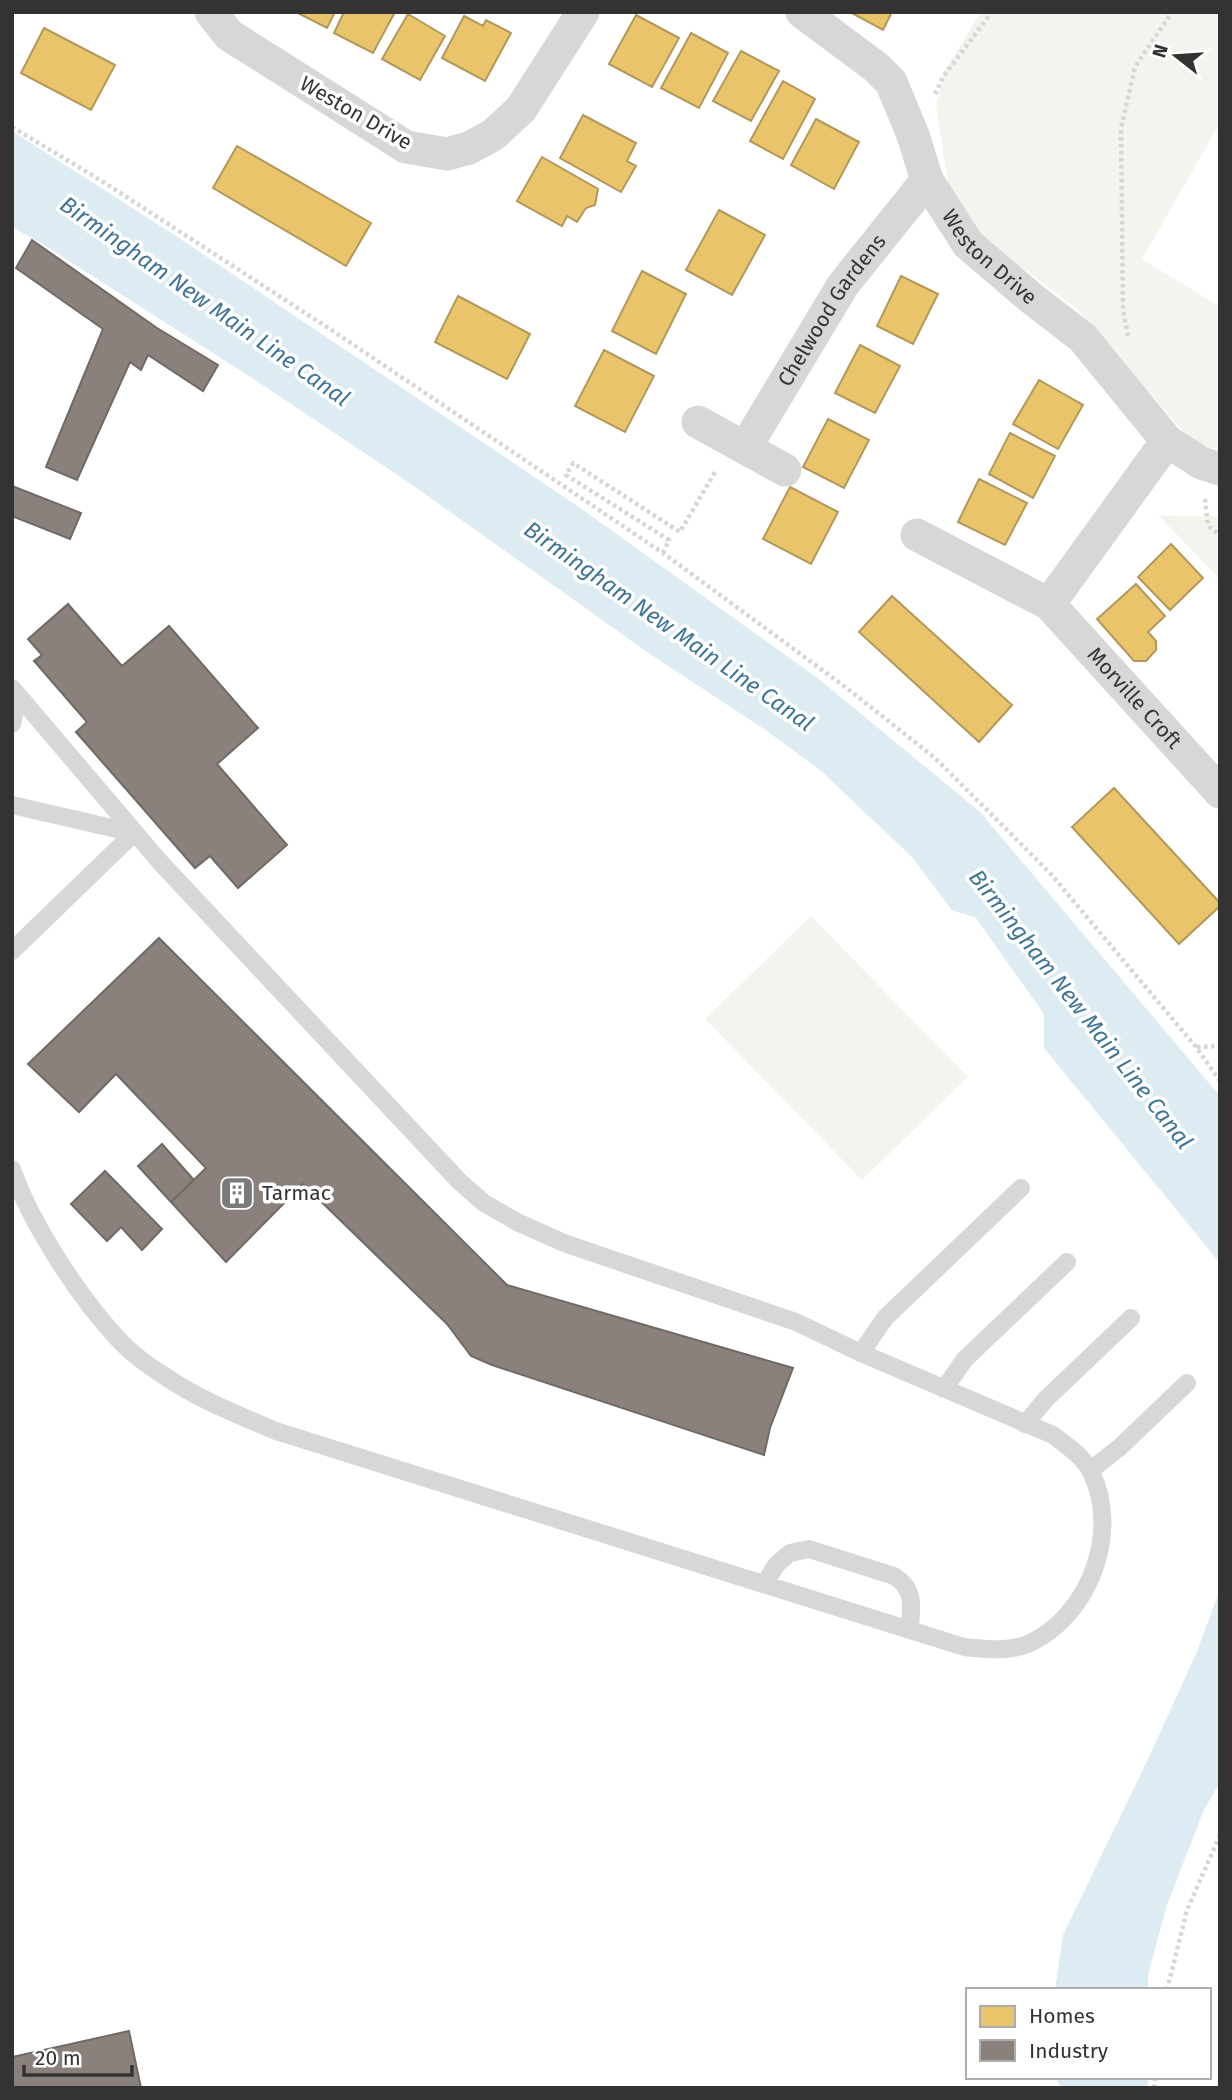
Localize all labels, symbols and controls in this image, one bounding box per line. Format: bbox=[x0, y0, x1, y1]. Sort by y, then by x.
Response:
north arrow bbox=[1141, 21, 1211, 91]
text: N bbox=[1147, 42, 1173, 61]
street label: Weston Drive bbox=[295, 70, 417, 156]
water label: Birmingham New Main Line Canal bbox=[55, 190, 355, 412]
street label: Weston Drive bbox=[936, 205, 1042, 310]
street label: Chelwood Gardens bbox=[772, 229, 892, 391]
water label: Birmingham New Main Line Canal bbox=[519, 515, 819, 737]
street label: Morville Croft bbox=[1082, 642, 1187, 754]
water label: Birmingham New Main Line Canal bbox=[963, 864, 1199, 1154]
building icon: Tarmac bbox=[218, 1174, 256, 1212]
place label: Tarmac bbox=[262, 1180, 331, 1206]
legend bbox=[966, 1988, 1211, 2079]
text: Homes bbox=[1029, 2003, 1095, 2029]
scale bar bbox=[24, 2034, 133, 2078]
text: Industry bbox=[1029, 2038, 1109, 2064]
text: 20 m bbox=[35, 2045, 81, 2071]

